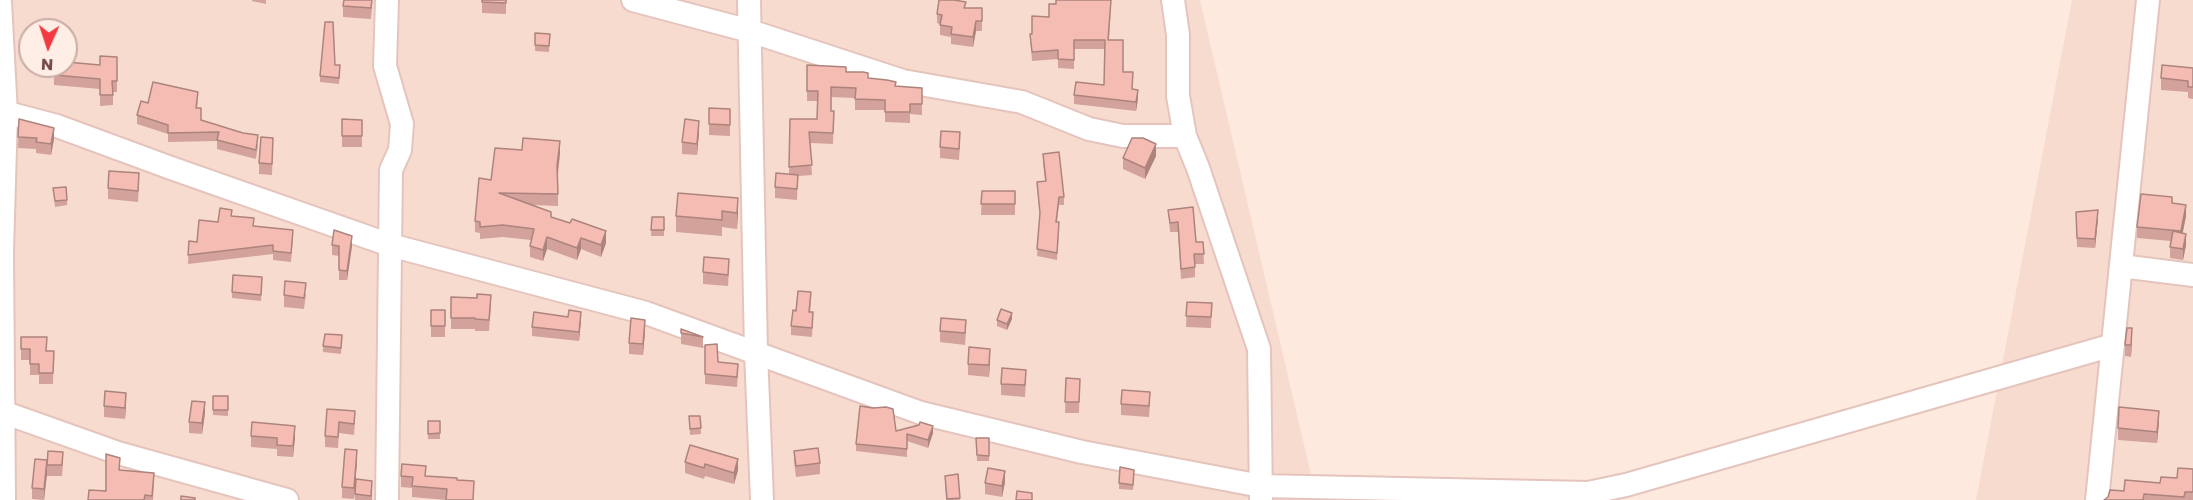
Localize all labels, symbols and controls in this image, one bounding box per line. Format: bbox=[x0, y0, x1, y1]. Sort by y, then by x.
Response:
north arrow bbox=[18, 18, 78, 78]
text: N bbox=[41, 53, 54, 76]

